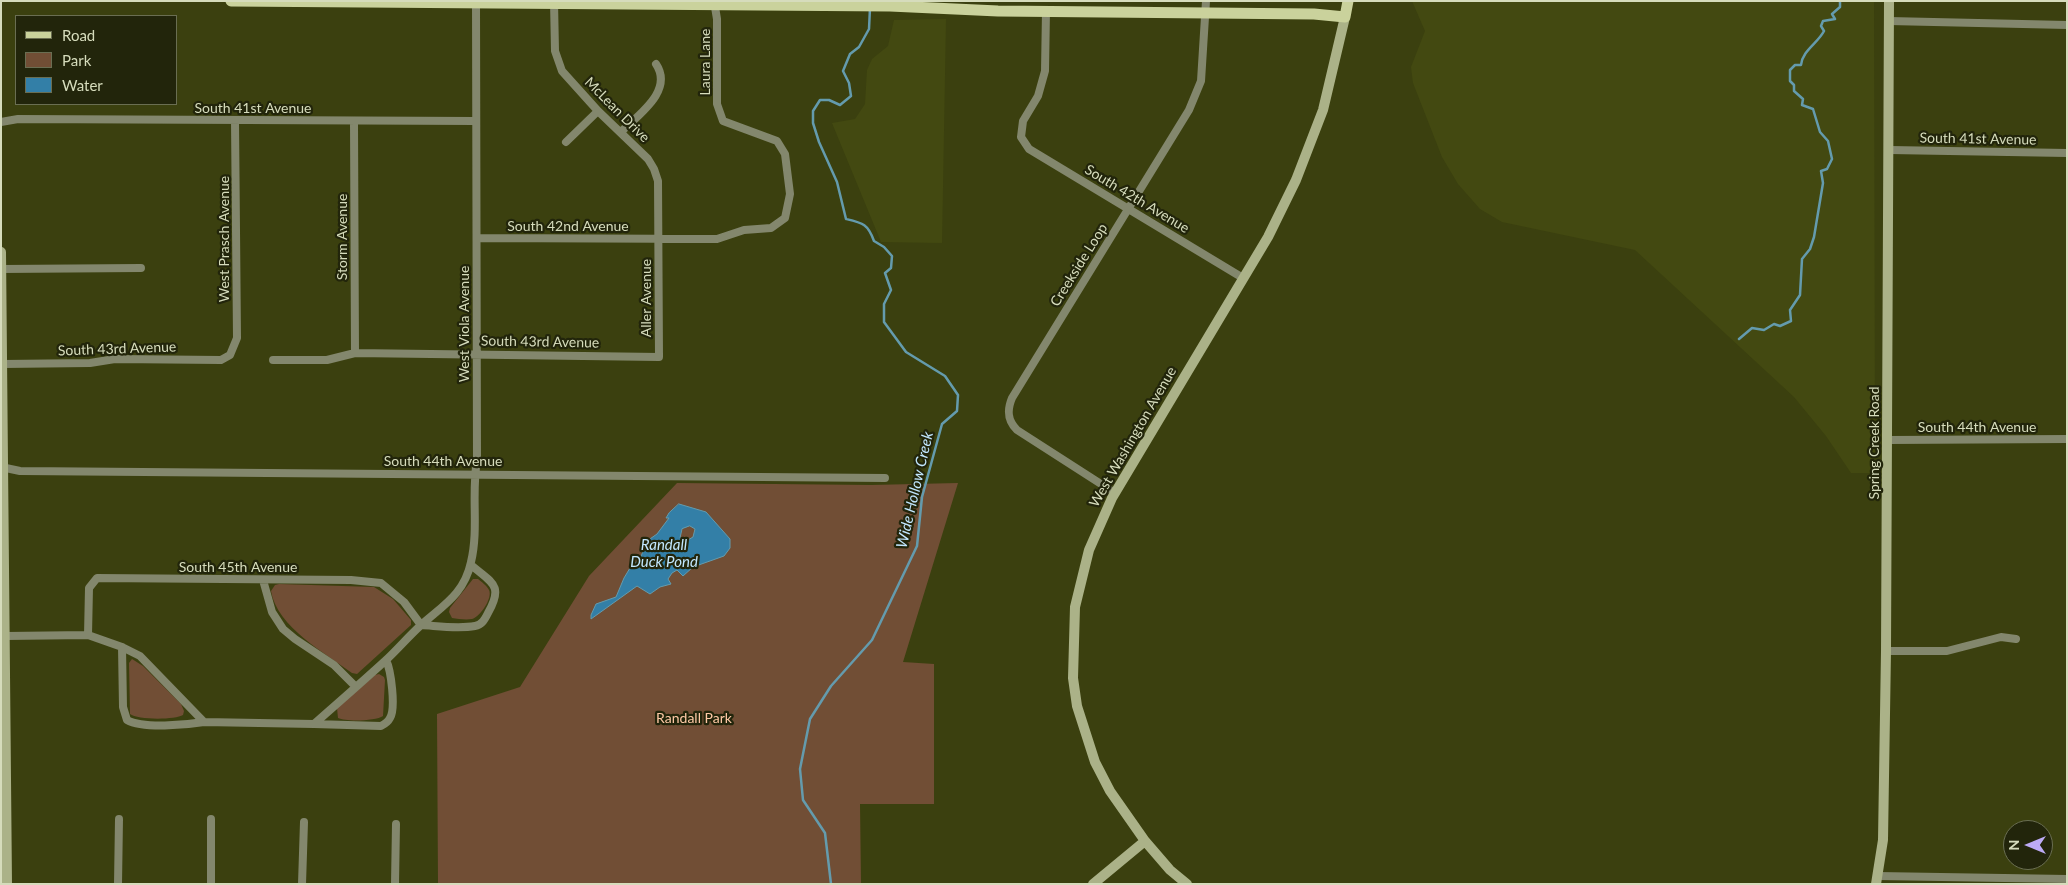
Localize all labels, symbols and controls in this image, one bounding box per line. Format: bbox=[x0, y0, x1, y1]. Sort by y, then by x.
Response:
legend bbox=[15, 15, 178, 105]
text: Road bbox=[62, 26, 95, 44]
street label: Laura Lane bbox=[697, 29, 713, 95]
text: Park bbox=[62, 51, 91, 69]
street label: McLean Drive bbox=[581, 74, 653, 146]
text: Water bbox=[62, 76, 103, 94]
street label: South 41st Avenue bbox=[195, 100, 311, 116]
street label: South 41st Avenue bbox=[1919, 130, 2037, 148]
street label: South 42th Avenue bbox=[1082, 161, 1192, 237]
street label: West Prasch Avenue bbox=[216, 176, 232, 302]
street label: Storm Avenue bbox=[334, 194, 350, 280]
street label: South 42nd Avenue bbox=[507, 218, 629, 234]
street label: Creekside Loop bbox=[1047, 220, 1111, 310]
street label: Aller Avenue bbox=[638, 259, 654, 337]
street label: West Viola Avenue bbox=[456, 266, 472, 382]
street label: South 43rd Avenue bbox=[481, 333, 599, 351]
street label: South 43rd Avenue bbox=[57, 339, 177, 359]
street label: West Washington Avenue bbox=[1086, 364, 1180, 510]
street label: Spring Creek Road bbox=[1866, 386, 1882, 500]
street label: South 44th Avenue bbox=[1918, 419, 2036, 435]
water label: Wide Hollow Creek bbox=[893, 430, 937, 550]
street label: South 44th Avenue bbox=[384, 453, 502, 469]
water label: Randall Duck Pond bbox=[630, 536, 698, 571]
street label: South 45th Avenue bbox=[179, 559, 297, 575]
park label: Randall Park bbox=[656, 710, 732, 726]
north arrow bbox=[2003, 820, 2053, 870]
text: N bbox=[2005, 840, 2022, 850]

